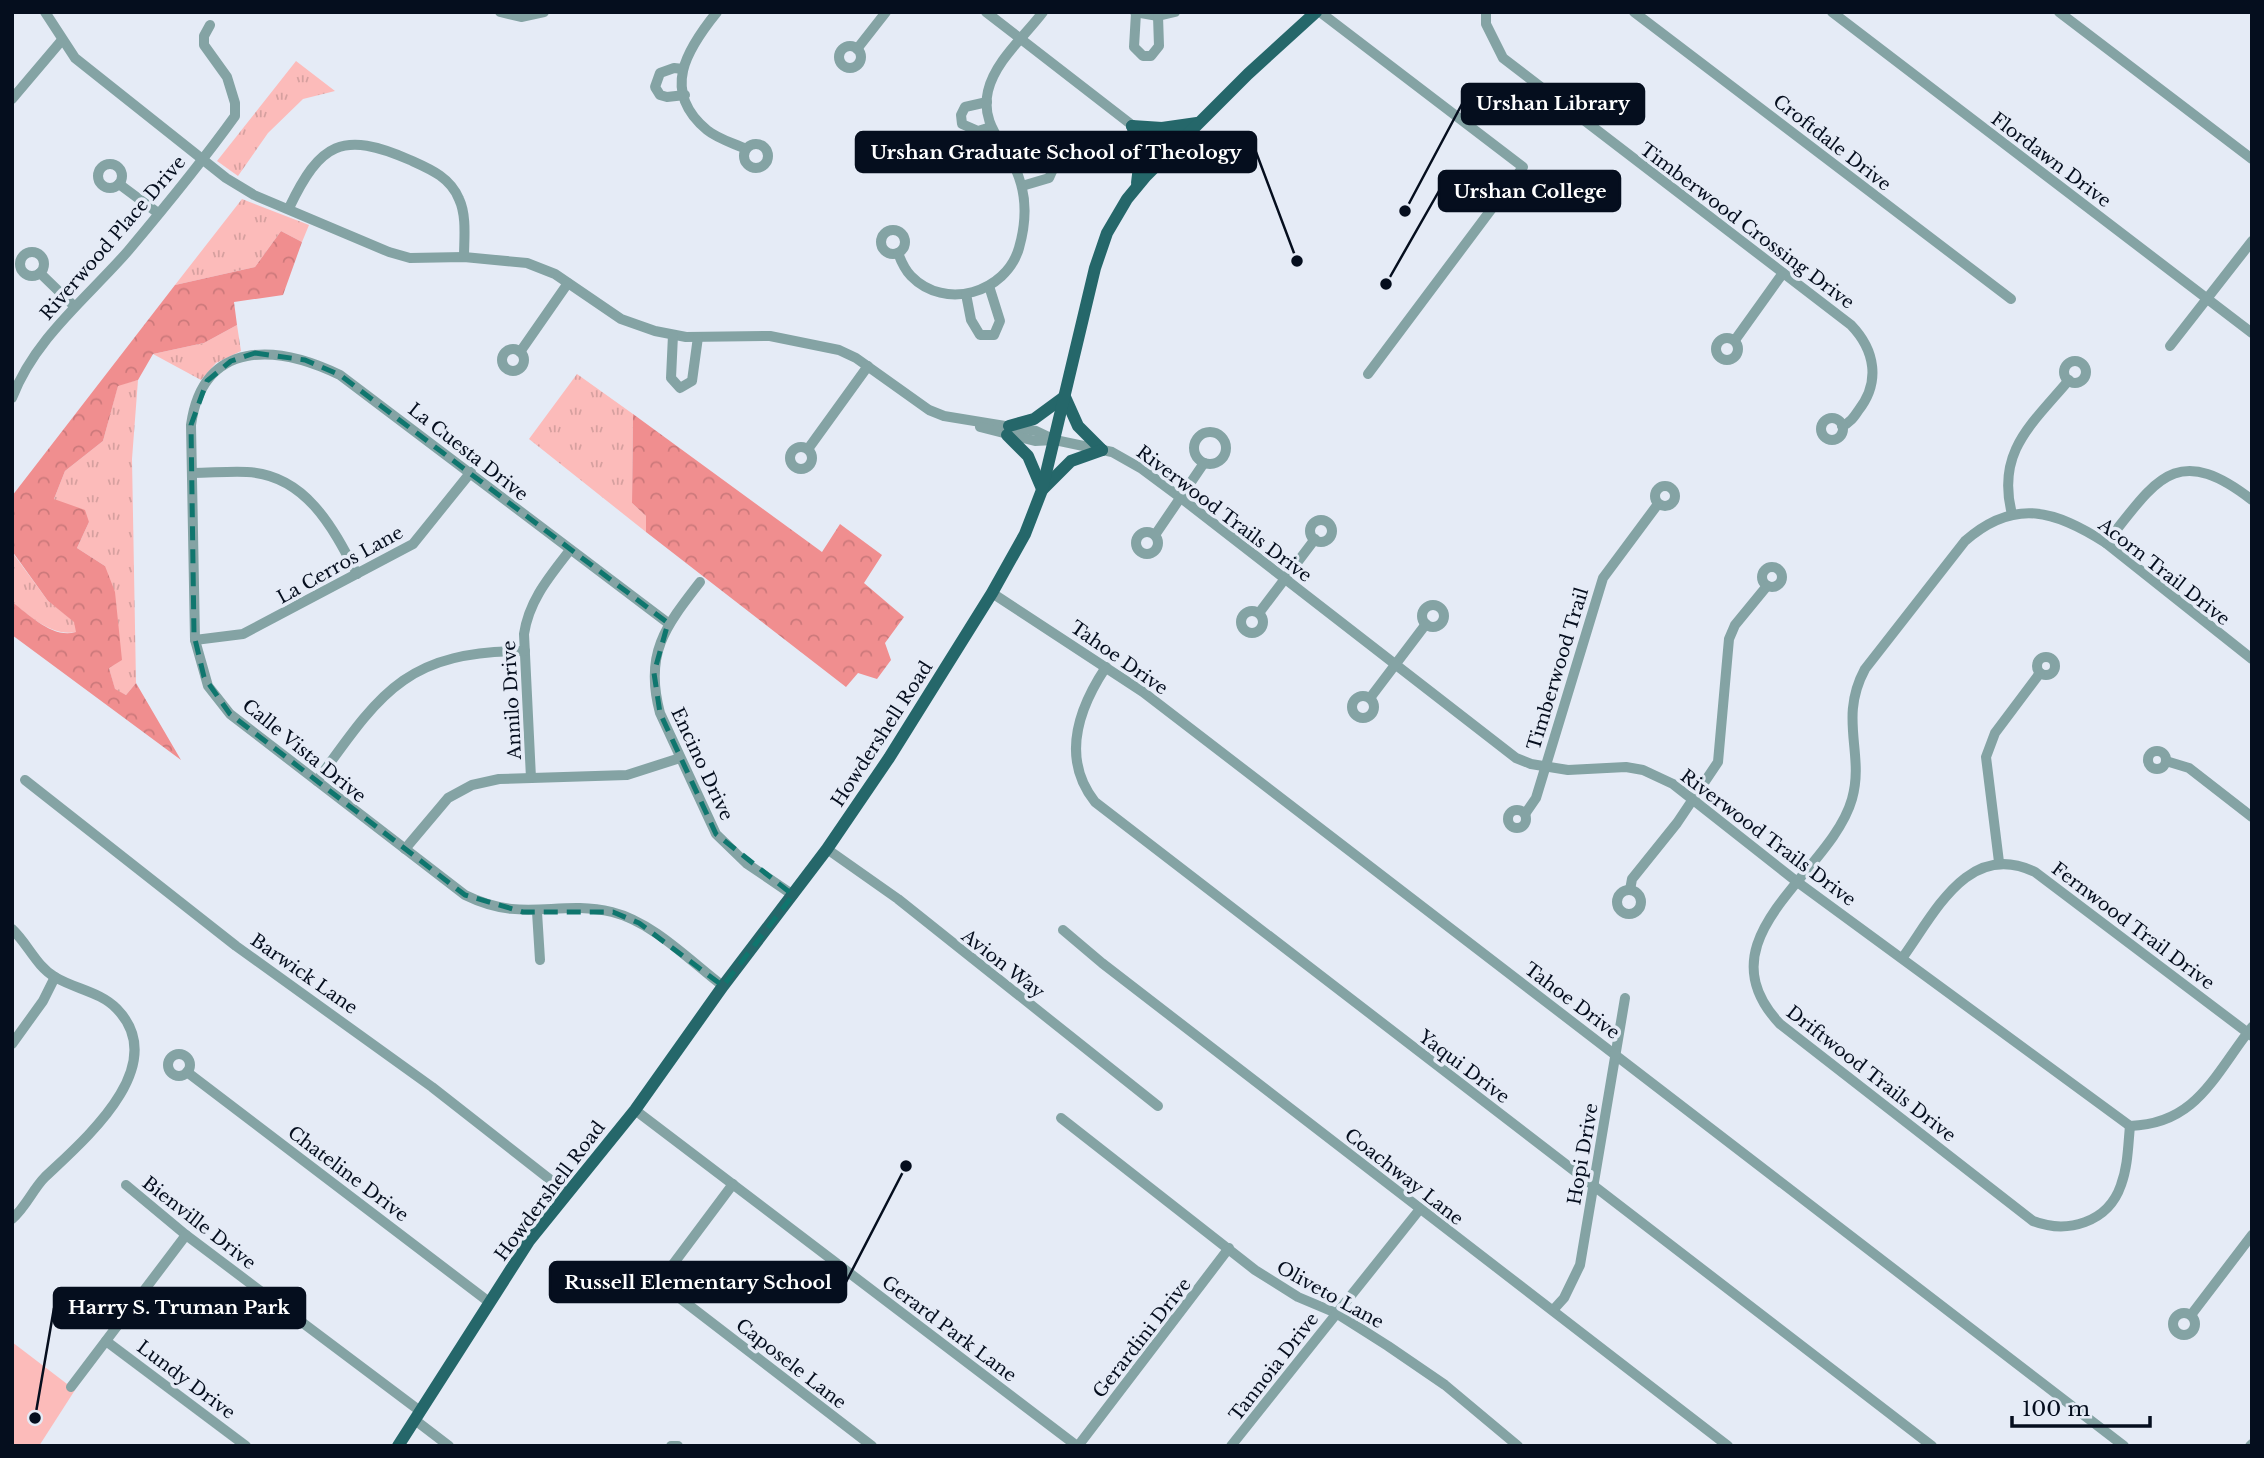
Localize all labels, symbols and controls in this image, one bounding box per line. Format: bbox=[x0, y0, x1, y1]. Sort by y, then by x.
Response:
callout: Urshan Library bbox=[1462, 84, 1644, 124]
street label: Croftdale Drive bbox=[1769, 90, 1895, 196]
text: Urshan Library bbox=[1476, 92, 1631, 115]
street label: Flordawn Drive bbox=[1987, 108, 2115, 212]
callout: Urshan Graduate School of Theology bbox=[856, 132, 1256, 172]
street label: Timberwood Crossing Drive bbox=[1636, 138, 1858, 314]
text: Urshan Graduate School of Theology bbox=[870, 141, 1242, 164]
street label: Riverwood Place Drive bbox=[36, 151, 190, 325]
callout: Urshan College bbox=[1439, 171, 1620, 211]
text: Urshan College bbox=[1453, 180, 1607, 203]
street label: La Cuesta Drive bbox=[404, 398, 532, 506]
street label: Riverwood Trails Drive bbox=[1132, 441, 1316, 587]
street label: Acorn Trail Drive bbox=[2093, 513, 2234, 630]
street label: La Cerros Lane bbox=[273, 521, 407, 609]
street label: Timberwood Trail bbox=[1523, 585, 1593, 753]
street label: Tahoe Drive bbox=[1066, 616, 1172, 700]
street label: Annilo Drive bbox=[498, 640, 526, 761]
street label: Howdershell Road bbox=[827, 657, 937, 811]
street label: Calle Vista Drive bbox=[238, 695, 370, 807]
street label: Encino Drive bbox=[666, 704, 738, 824]
street label: Riverwood Trails Drive bbox=[1676, 765, 1860, 911]
street label: Fernwood Trail Drive bbox=[2047, 858, 2219, 994]
street label: Avion Way bbox=[956, 924, 1049, 1004]
street label: Barwick Lane bbox=[246, 929, 362, 1019]
street label: Tahoe Drive bbox=[1520, 958, 1624, 1044]
street label: Driftwood Trails Drive bbox=[1782, 1001, 1960, 1147]
street label: Yaqui Drive bbox=[1413, 1025, 1514, 1108]
street label: Hopi Drive bbox=[1563, 1101, 1603, 1207]
street label: Howdershell Road bbox=[490, 1117, 610, 1265]
street label: Chateline Drive bbox=[283, 1122, 413, 1226]
street label: Coachway Lane bbox=[1340, 1124, 1468, 1230]
street label: Bienville Drive bbox=[138, 1172, 260, 1274]
street label: Oliveto Lane bbox=[1273, 1257, 1387, 1333]
callout: Russell Elementary School bbox=[550, 1262, 846, 1302]
text: Russell Elementary School bbox=[564, 1271, 832, 1294]
street label: Gerard Park Lane bbox=[877, 1271, 1021, 1387]
street label: Gerardini Drive bbox=[1088, 1274, 1196, 1402]
callout: Harry S. Truman Park bbox=[54, 1288, 305, 1328]
text: Harry S. Truman Park bbox=[68, 1296, 290, 1319]
street label: Tannoia Drive bbox=[1225, 1308, 1323, 1426]
street label: Caposele Lane bbox=[731, 1314, 851, 1414]
street label: Lundy Drive bbox=[133, 1336, 239, 1424]
scale bar bbox=[2012, 1384, 2150, 1428]
text: 100 m bbox=[2022, 1396, 2090, 1422]

